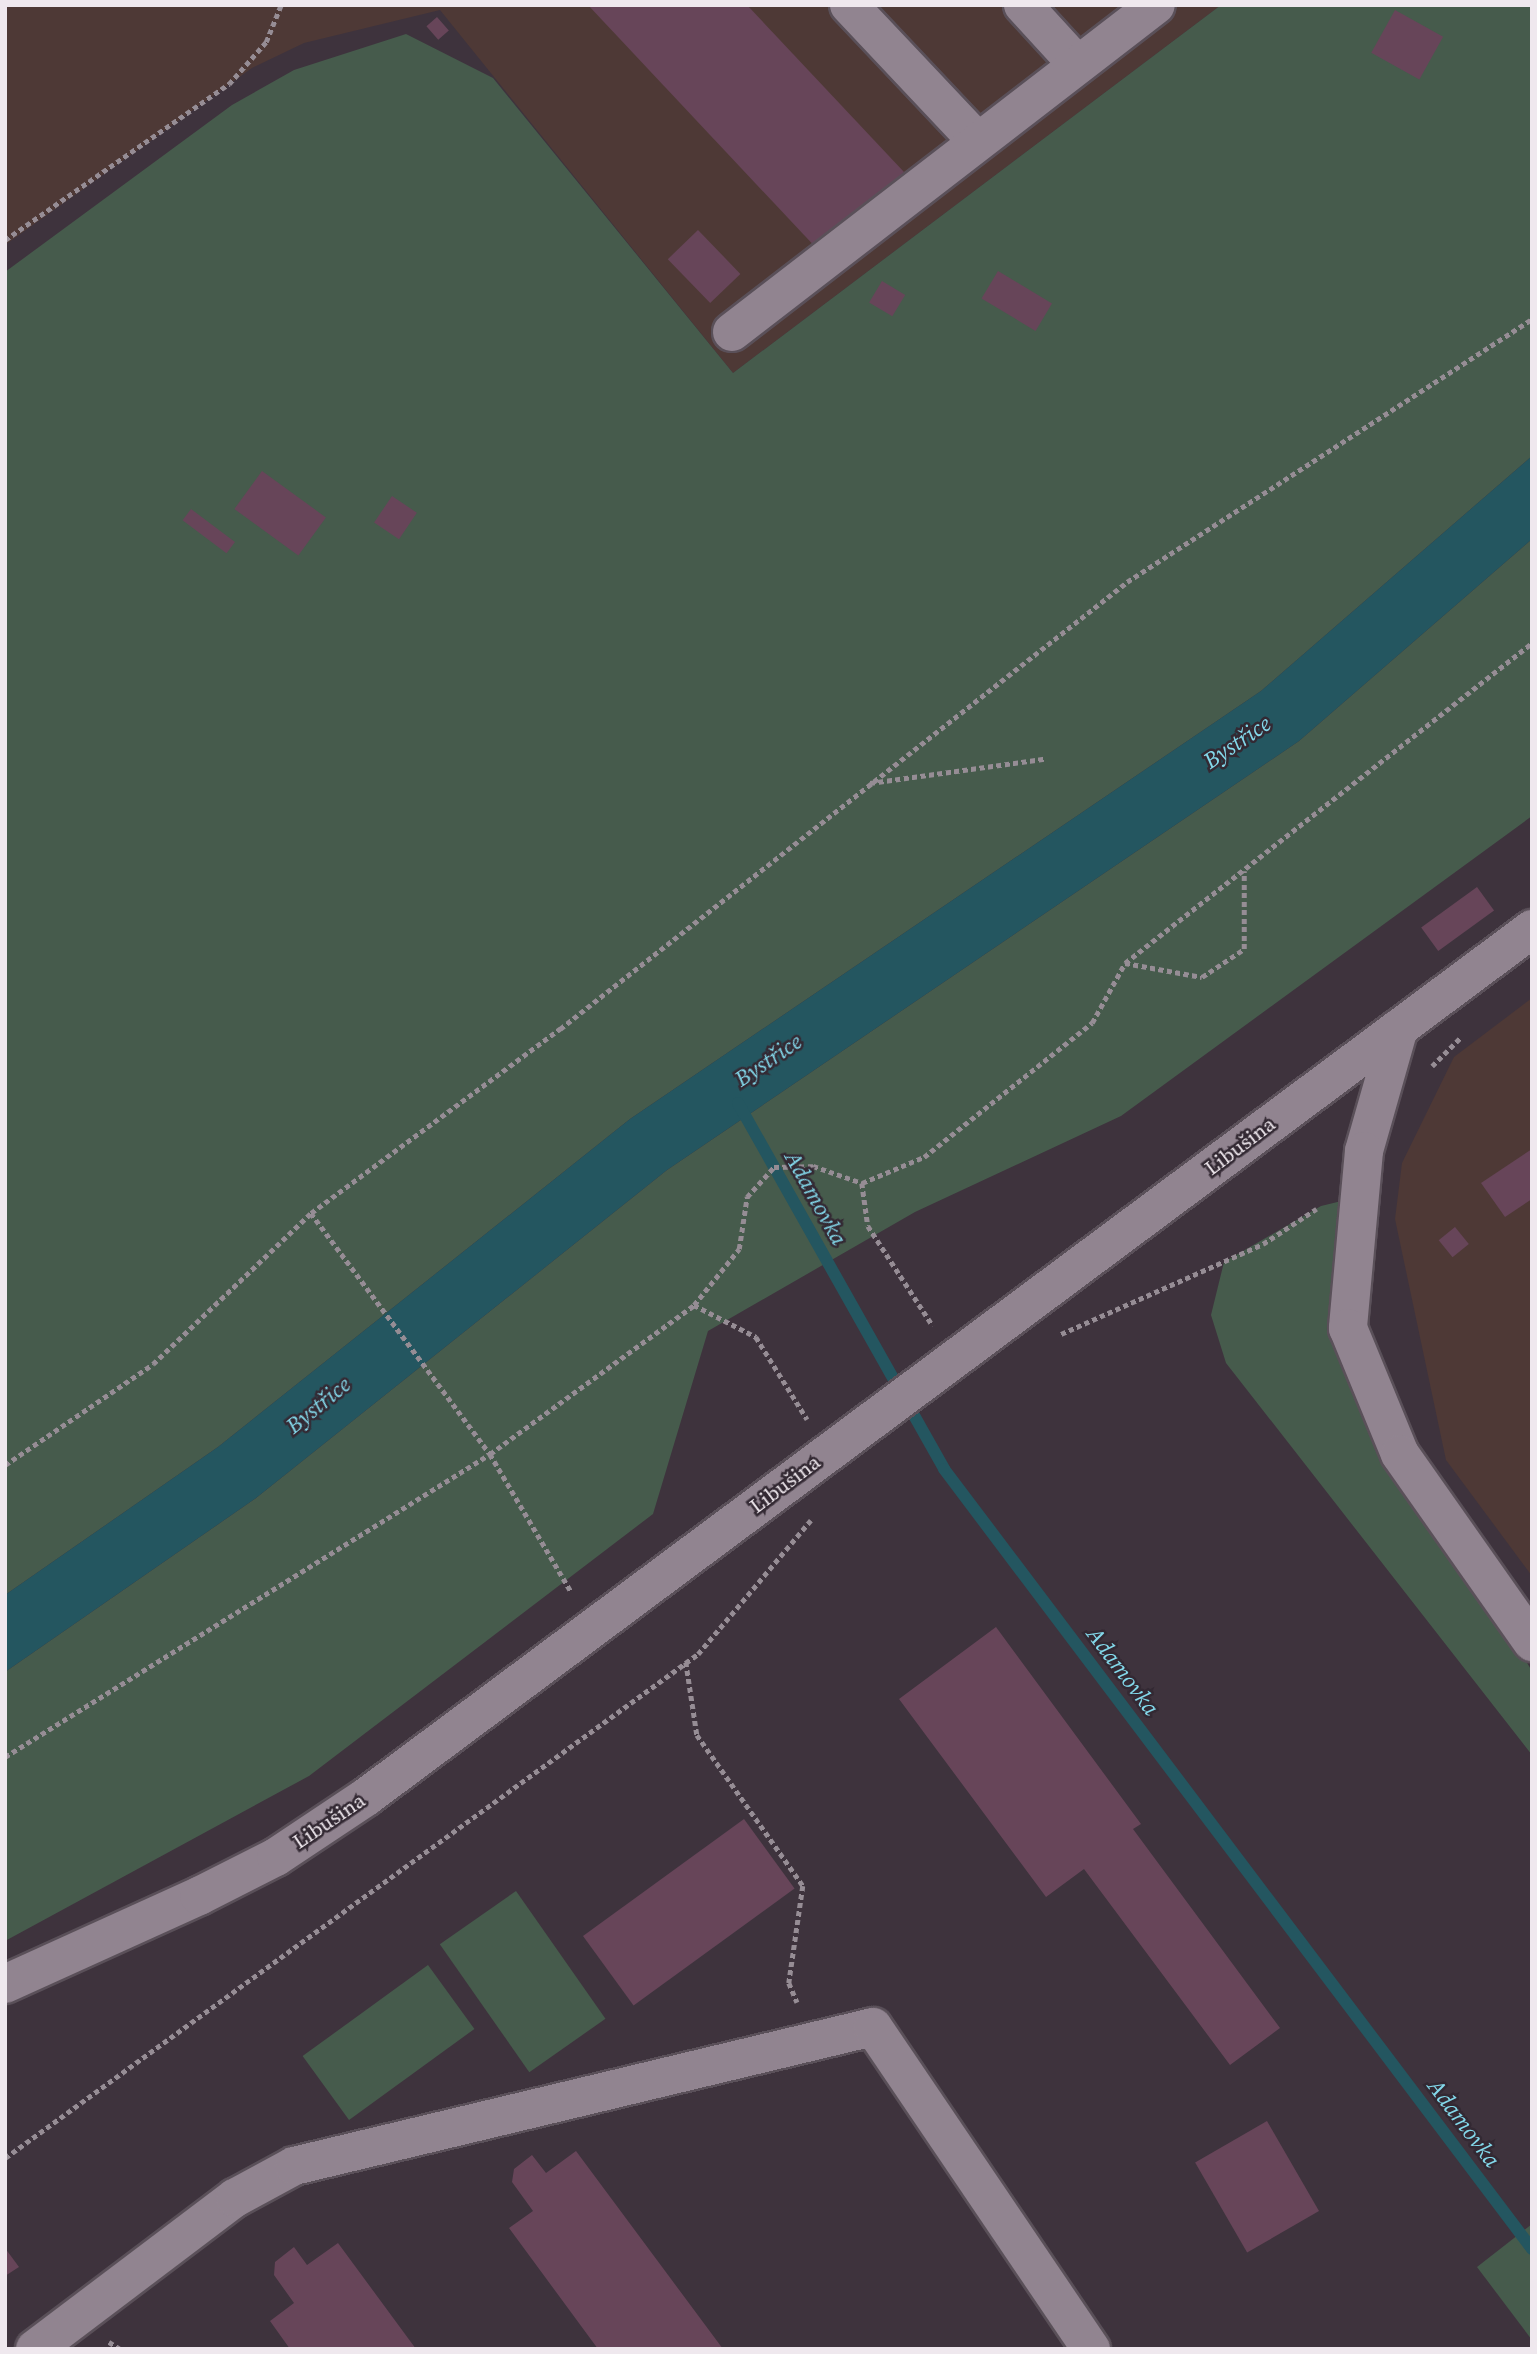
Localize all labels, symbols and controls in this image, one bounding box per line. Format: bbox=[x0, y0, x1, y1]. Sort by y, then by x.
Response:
water label: Bystřice bbox=[1198, 710, 1276, 774]
water label: Bystřice bbox=[729, 1028, 807, 1092]
street label: Libušina bbox=[1200, 1111, 1280, 1181]
water label: Adamovka bbox=[779, 1146, 853, 1250]
water label: Bystřice bbox=[280, 1371, 356, 1439]
street label: Libušina bbox=[745, 1449, 825, 1519]
water label: Adamovka bbox=[1081, 1621, 1165, 1721]
street label: Libušina bbox=[288, 1788, 370, 1854]
water label: Adamovka bbox=[1422, 2073, 1506, 2173]

